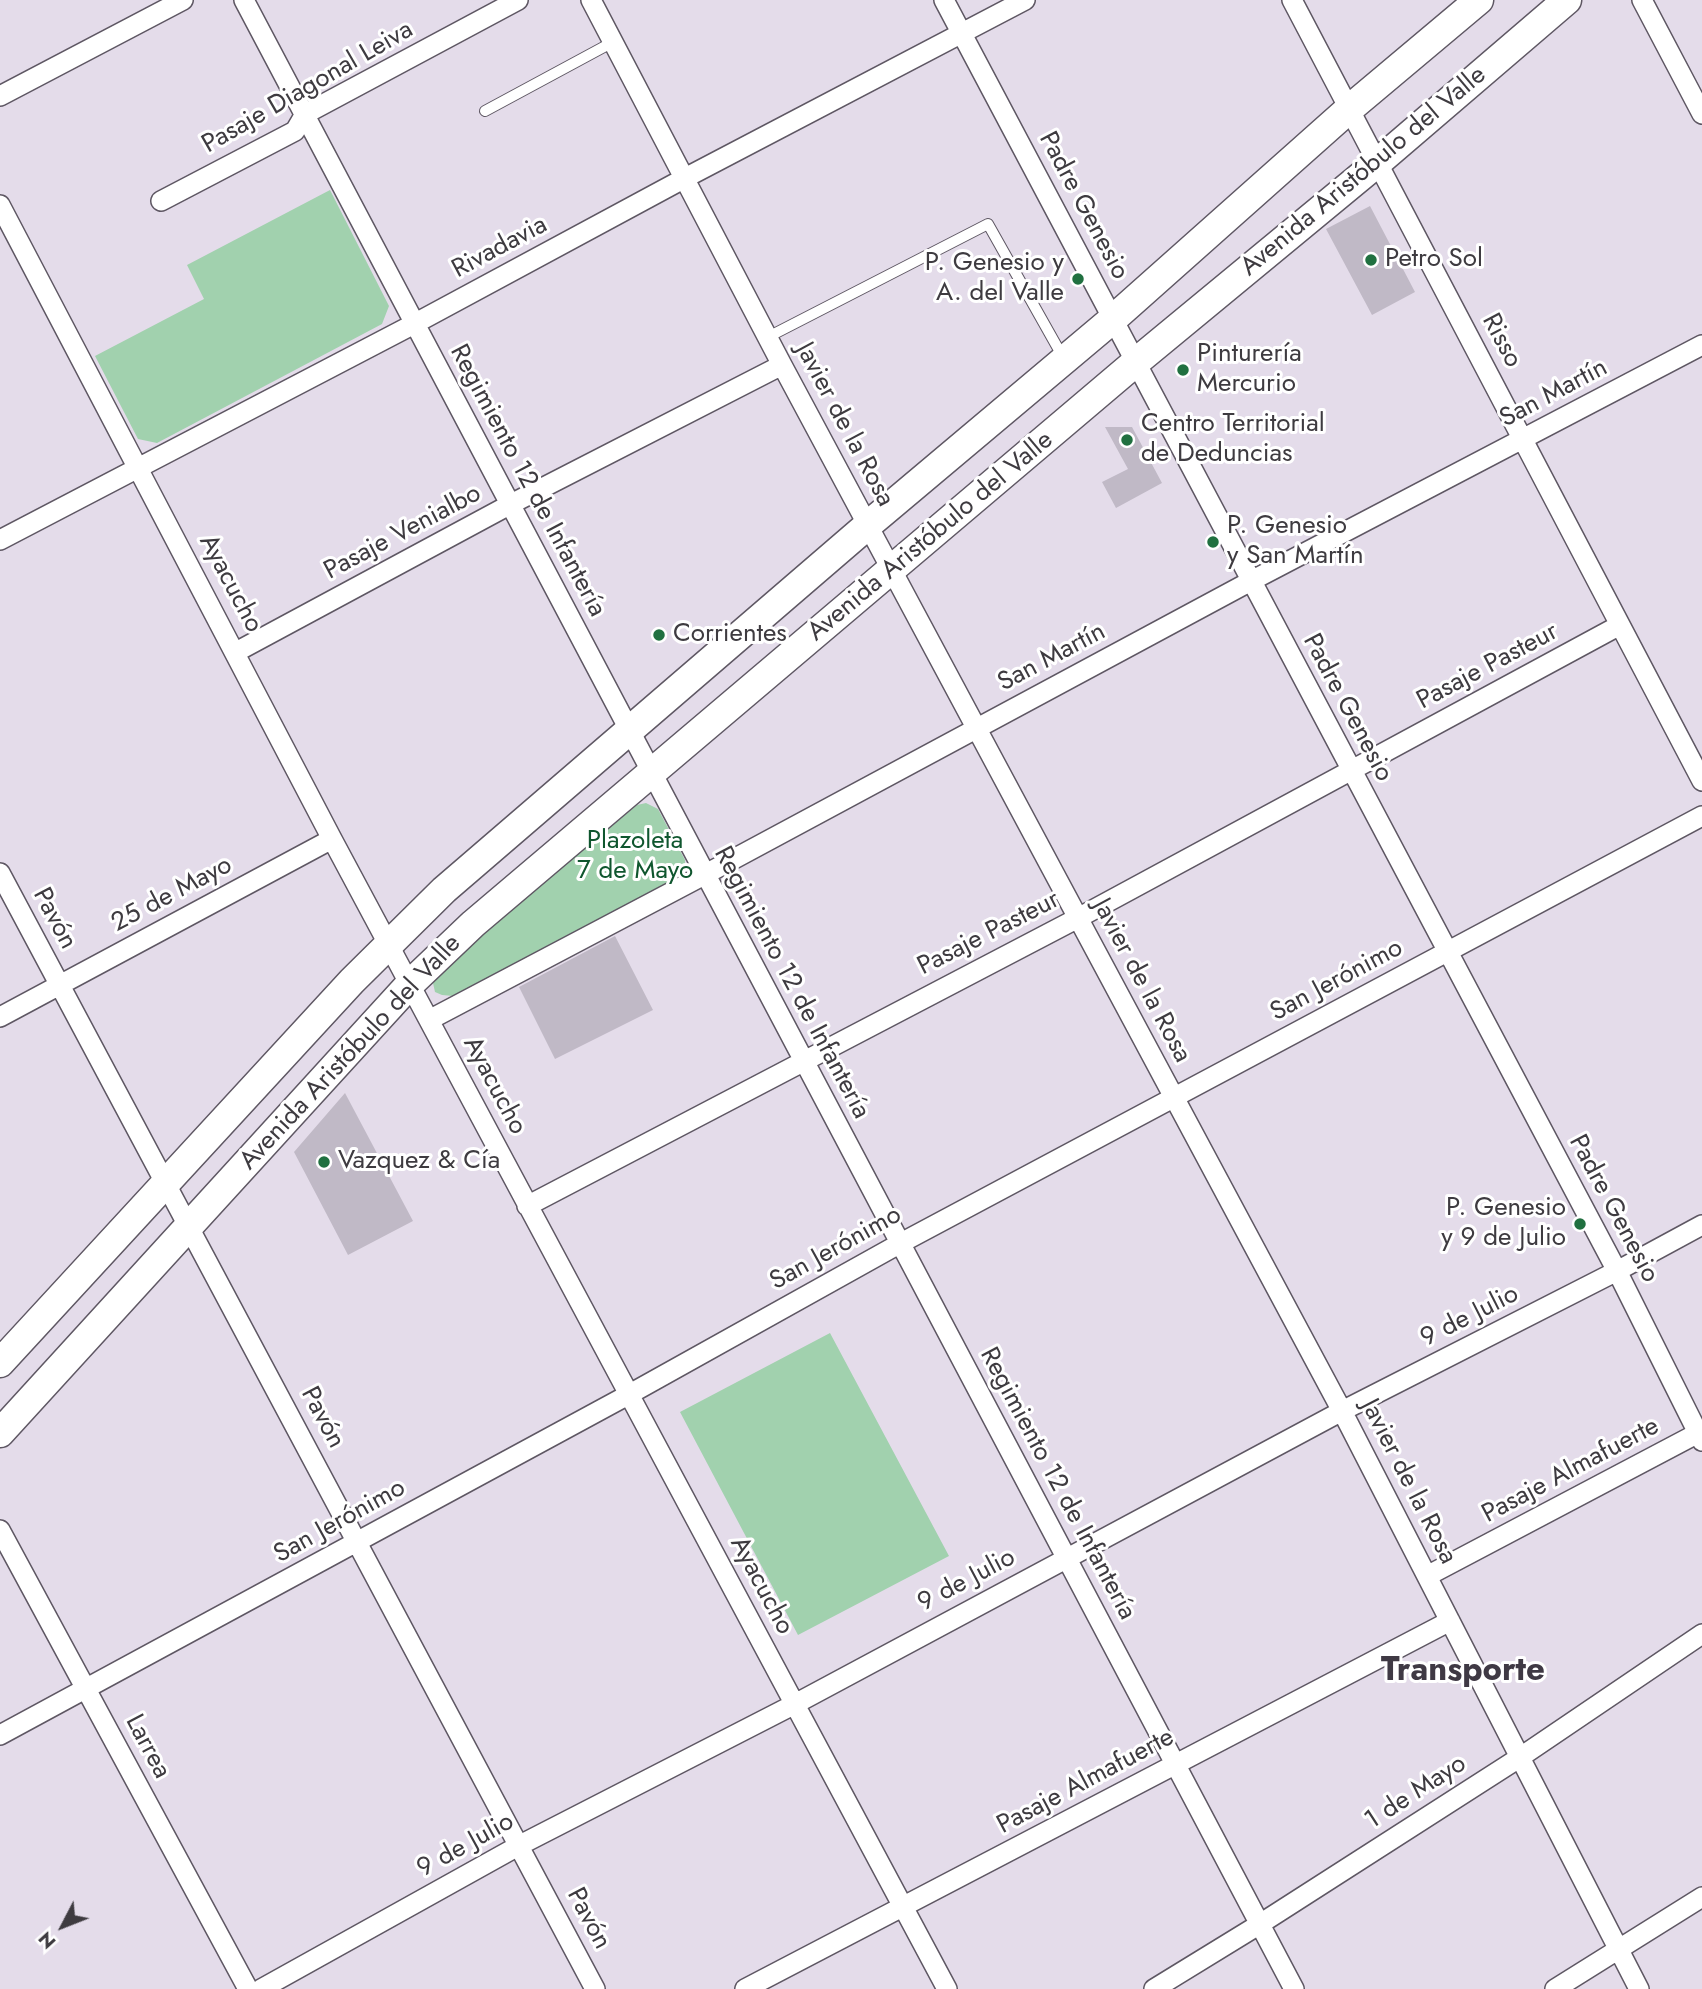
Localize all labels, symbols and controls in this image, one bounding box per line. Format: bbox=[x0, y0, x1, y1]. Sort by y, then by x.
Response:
street label: Pasaje Diagonal Leiva bbox=[197, 15, 419, 161]
street label: Avenida Aristóbulo del Valle bbox=[1235, 60, 1493, 284]
street label: Padre Genesio bbox=[1031, 127, 1135, 285]
street label: Rivadavia bbox=[447, 210, 553, 286]
place label: Petro Sol bbox=[1385, 244, 1483, 276]
place label: P. Genesio y A. del Valle bbox=[925, 248, 1064, 310]
marker: Petro Sol bbox=[1363, 252, 1379, 268]
marker: P. Genesio y A. del Valle bbox=[1070, 271, 1086, 287]
street label: Risso bbox=[1474, 309, 1528, 373]
street label: Javier de la Rosa bbox=[788, 338, 900, 512]
place label: Pinturería Mercurio bbox=[1197, 339, 1302, 400]
street label: Regimiento 12 de Infantería bbox=[442, 340, 612, 622]
street label: San Martín bbox=[1495, 353, 1613, 435]
marker: Pinturería Mercurio bbox=[1175, 362, 1191, 378]
place label: Centro Territorial de Deduncias bbox=[1141, 409, 1325, 471]
street label: Avenida Aristóbulo del Valle bbox=[802, 425, 1060, 649]
marker: Centro Territorial de Deduncias bbox=[1119, 432, 1135, 448]
street label: Pasaje Venialbo bbox=[319, 479, 487, 587]
place label: P. Genesio y San Martín bbox=[1227, 511, 1364, 572]
street label: Ayacucho bbox=[191, 530, 269, 638]
marker: P. Genesio y San Martín bbox=[1205, 534, 1221, 550]
street label: San Martín bbox=[993, 617, 1111, 699]
street label: Pasaje Pasteur bbox=[1412, 617, 1564, 717]
place label: Corrientes bbox=[673, 619, 787, 651]
marker: Corrientes bbox=[651, 627, 667, 643]
street label: Padre Genesio bbox=[1295, 629, 1399, 787]
park label: Plazoleta 7 de Mayo bbox=[577, 826, 693, 888]
street label: Regimiento 12 de Infantería bbox=[706, 842, 876, 1124]
street label: 25 de Mayo bbox=[106, 850, 238, 940]
street label: Pavón bbox=[25, 883, 83, 955]
street label: Pasaje Pasteur bbox=[913, 885, 1065, 983]
street label: Javier de la Rosa bbox=[1085, 894, 1197, 1068]
street label: Avenida Aristóbulo del Valle bbox=[234, 929, 468, 1177]
street label: San Jerónimo bbox=[1265, 933, 1409, 1029]
street label: Ayacucho bbox=[455, 1032, 533, 1140]
street label: Padre Genesio bbox=[1561, 1130, 1665, 1288]
place label: Vazquez & Cía bbox=[338, 1146, 500, 1178]
marker: Vazquez & Cía bbox=[316, 1154, 332, 1170]
place label: P. Genesio y 9 de Julio bbox=[1441, 1193, 1566, 1254]
street label: San Jerónimo bbox=[765, 1200, 907, 1298]
marker: P. Genesio y 9 de Julio bbox=[1572, 1216, 1588, 1232]
street label: 9 de Julio bbox=[1416, 1279, 1524, 1355]
street label: Regimiento 12 de Infantería bbox=[972, 1343, 1142, 1625]
street label: Pavón bbox=[293, 1382, 351, 1454]
street label: Javier de la Rosa bbox=[1353, 1394, 1463, 1570]
street label: Pasaje Almafuerte bbox=[1477, 1411, 1665, 1531]
street label: San Jerónimo bbox=[269, 1473, 411, 1571]
street label: Ayacucho bbox=[722, 1532, 800, 1640]
street label: 9 de Julio bbox=[913, 1542, 1021, 1620]
district label: Transporte bbox=[1381, 1652, 1545, 1692]
street label: Larrea bbox=[117, 1710, 177, 1784]
street label: Pasaje Almafuerte bbox=[992, 1722, 1180, 1842]
street label: 1 de Mayo bbox=[1360, 1749, 1472, 1837]
street label: 9 de Julio bbox=[412, 1807, 520, 1885]
street label: Pavón bbox=[559, 1883, 617, 1955]
north arrow bbox=[28, 1891, 98, 1961]
text: N bbox=[32, 1926, 62, 1955]

